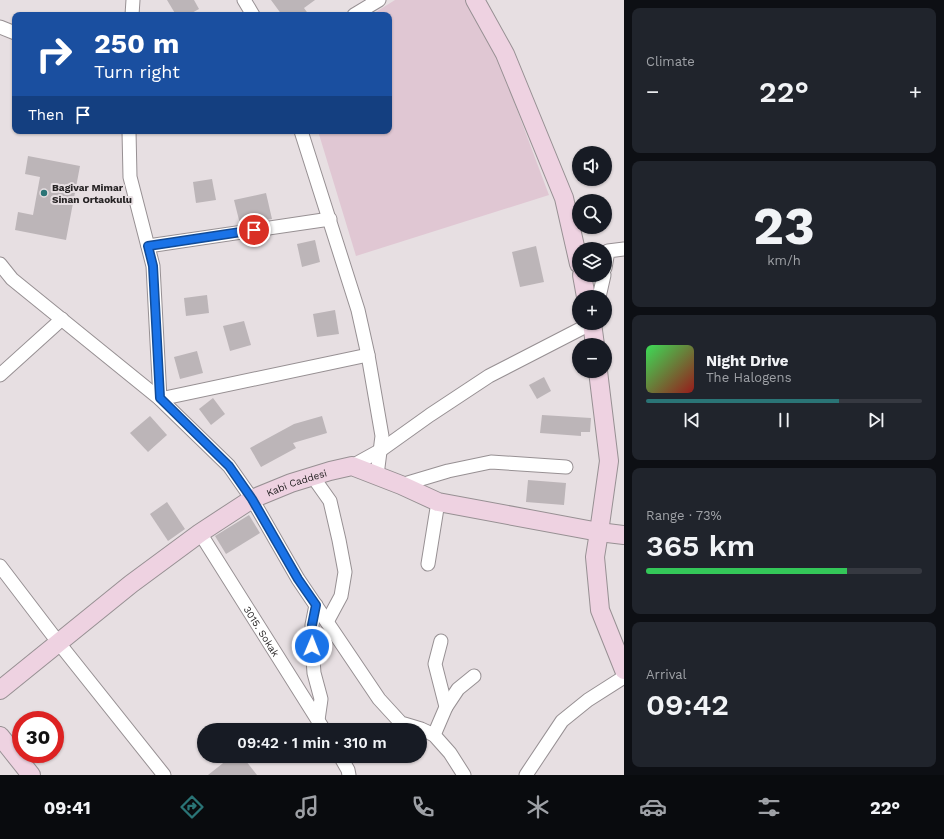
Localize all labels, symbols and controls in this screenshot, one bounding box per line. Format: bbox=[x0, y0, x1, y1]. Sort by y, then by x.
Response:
text: 250 m bbox=[94, 27, 179, 60]
icon: right bbox=[28, 28, 80, 80]
text: Climate bbox=[646, 54, 695, 69]
text: Turn right bbox=[94, 61, 180, 82]
text: 22° bbox=[759, 74, 809, 109]
text: − bbox=[646, 79, 659, 104]
text: + bbox=[909, 79, 922, 104]
icon: arrive bbox=[72, 104, 94, 126]
text: Then bbox=[28, 106, 64, 124]
map controls bbox=[572, 146, 612, 378]
button: sound bbox=[572, 146, 612, 186]
place label: Bagivar Mimar Sinan Ortaokulu bbox=[52, 182, 132, 205]
marker: Bagivar Mimar Sinan Ortaokulu bbox=[39, 188, 49, 198]
button: search bbox=[572, 194, 612, 234]
text: 23 bbox=[753, 196, 815, 257]
pin bbox=[237, 213, 271, 247]
icon: arrive bbox=[243, 219, 265, 241]
button: layers bbox=[572, 242, 612, 282]
text: km/h bbox=[767, 253, 801, 268]
button: + bbox=[572, 290, 612, 330]
button: − bbox=[572, 338, 612, 378]
text: Night Drive bbox=[706, 352, 789, 370]
text: The Halogens bbox=[706, 370, 792, 385]
icon: previous bbox=[681, 409, 703, 431]
icon: pause bbox=[773, 409, 795, 431]
icon: next bbox=[865, 409, 887, 431]
street label: Kabi Caddesi bbox=[265, 467, 328, 499]
text: Range · 73% bbox=[646, 508, 722, 523]
text: 365 km bbox=[646, 528, 755, 563]
street label: 3015. Sokak bbox=[241, 604, 281, 659]
position arrow bbox=[291, 625, 333, 667]
text: Arrival bbox=[646, 667, 687, 682]
text: 09:42 bbox=[646, 687, 729, 722]
speed limit sign: 30 bbox=[12, 711, 64, 763]
text: 09:42 · 1 min · 310 m bbox=[237, 734, 387, 752]
icon: directions bbox=[178, 793, 206, 821]
icon: music bbox=[293, 793, 321, 821]
icon: phone bbox=[409, 793, 437, 821]
icon: climate bbox=[524, 793, 552, 821]
icon: car bbox=[639, 793, 667, 821]
icon: filters bbox=[755, 793, 783, 821]
text: 09:41 bbox=[44, 797, 91, 818]
text: 22° bbox=[870, 797, 900, 818]

